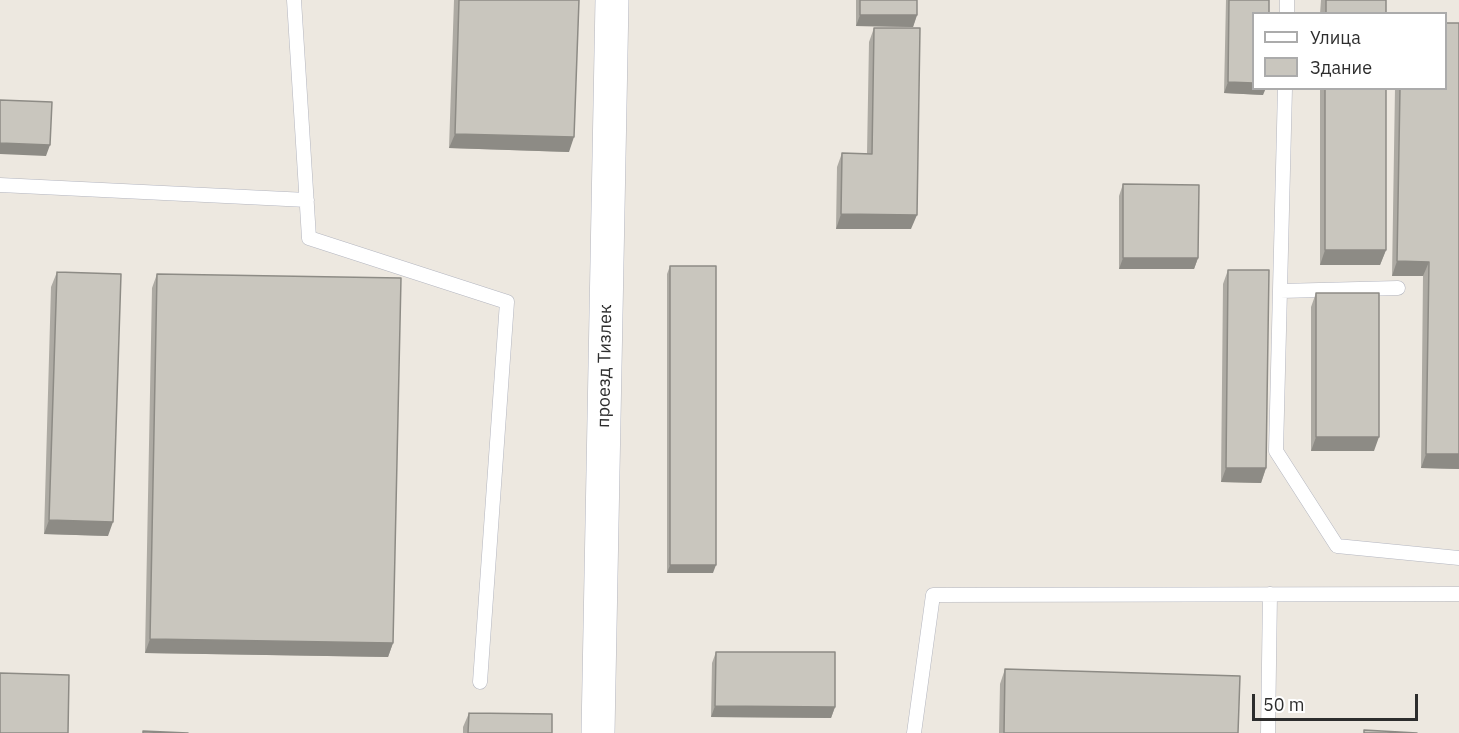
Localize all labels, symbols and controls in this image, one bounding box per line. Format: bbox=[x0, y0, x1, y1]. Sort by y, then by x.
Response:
legend bbox=[1252, 12, 1447, 90]
text: Улица bbox=[1310, 26, 1361, 49]
text: Здание bbox=[1310, 56, 1372, 79]
street label: проезд Тизлек bbox=[593, 304, 617, 428]
scale bar bbox=[1255, 682, 1422, 720]
text: 50 m bbox=[1263, 693, 1305, 716]

